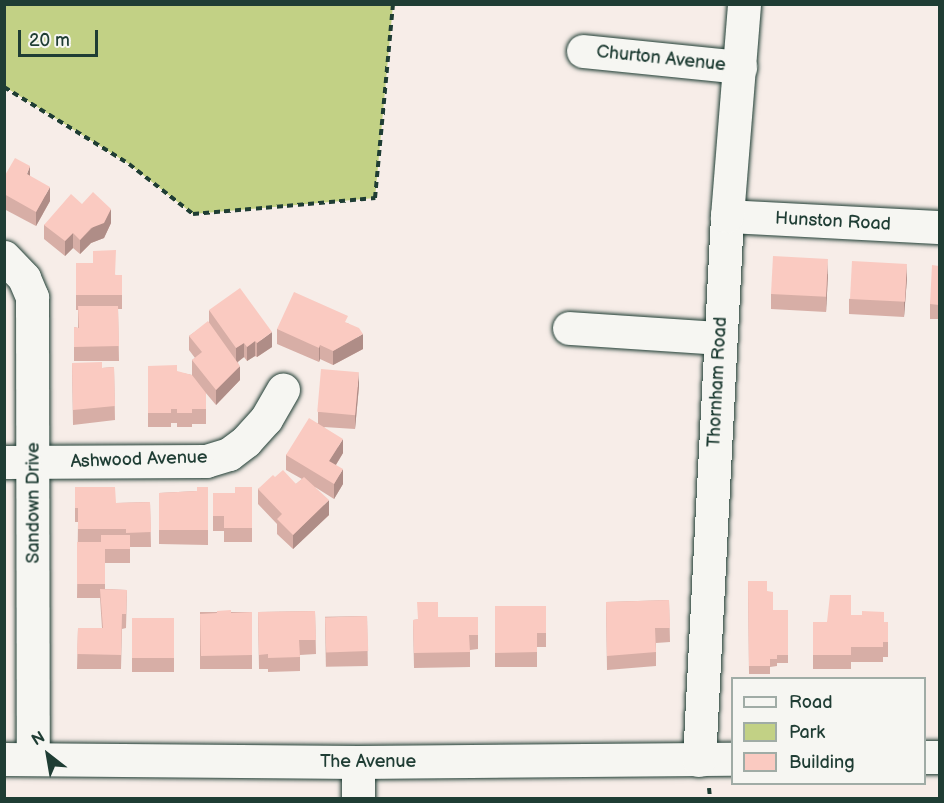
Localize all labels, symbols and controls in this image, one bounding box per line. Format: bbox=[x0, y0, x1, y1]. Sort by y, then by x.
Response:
scale bar bbox=[21, 18, 100, 56]
text: 20 m bbox=[29, 30, 70, 51]
street label: Churton Avenue bbox=[595, 41, 727, 77]
street label: Hunston Road bbox=[775, 208, 891, 236]
street label: Thornham Road bbox=[704, 316, 732, 448]
street label: Sandown Drive bbox=[23, 442, 45, 564]
street label: Ashwood Avenue bbox=[70, 447, 208, 473]
legend bbox=[731, 677, 926, 785]
text: Road bbox=[789, 692, 833, 713]
text: Park bbox=[789, 722, 825, 743]
north arrow bbox=[18, 725, 78, 785]
text: N bbox=[28, 728, 49, 750]
street label: The Avenue bbox=[320, 751, 416, 773]
text: Building bbox=[789, 752, 855, 773]

